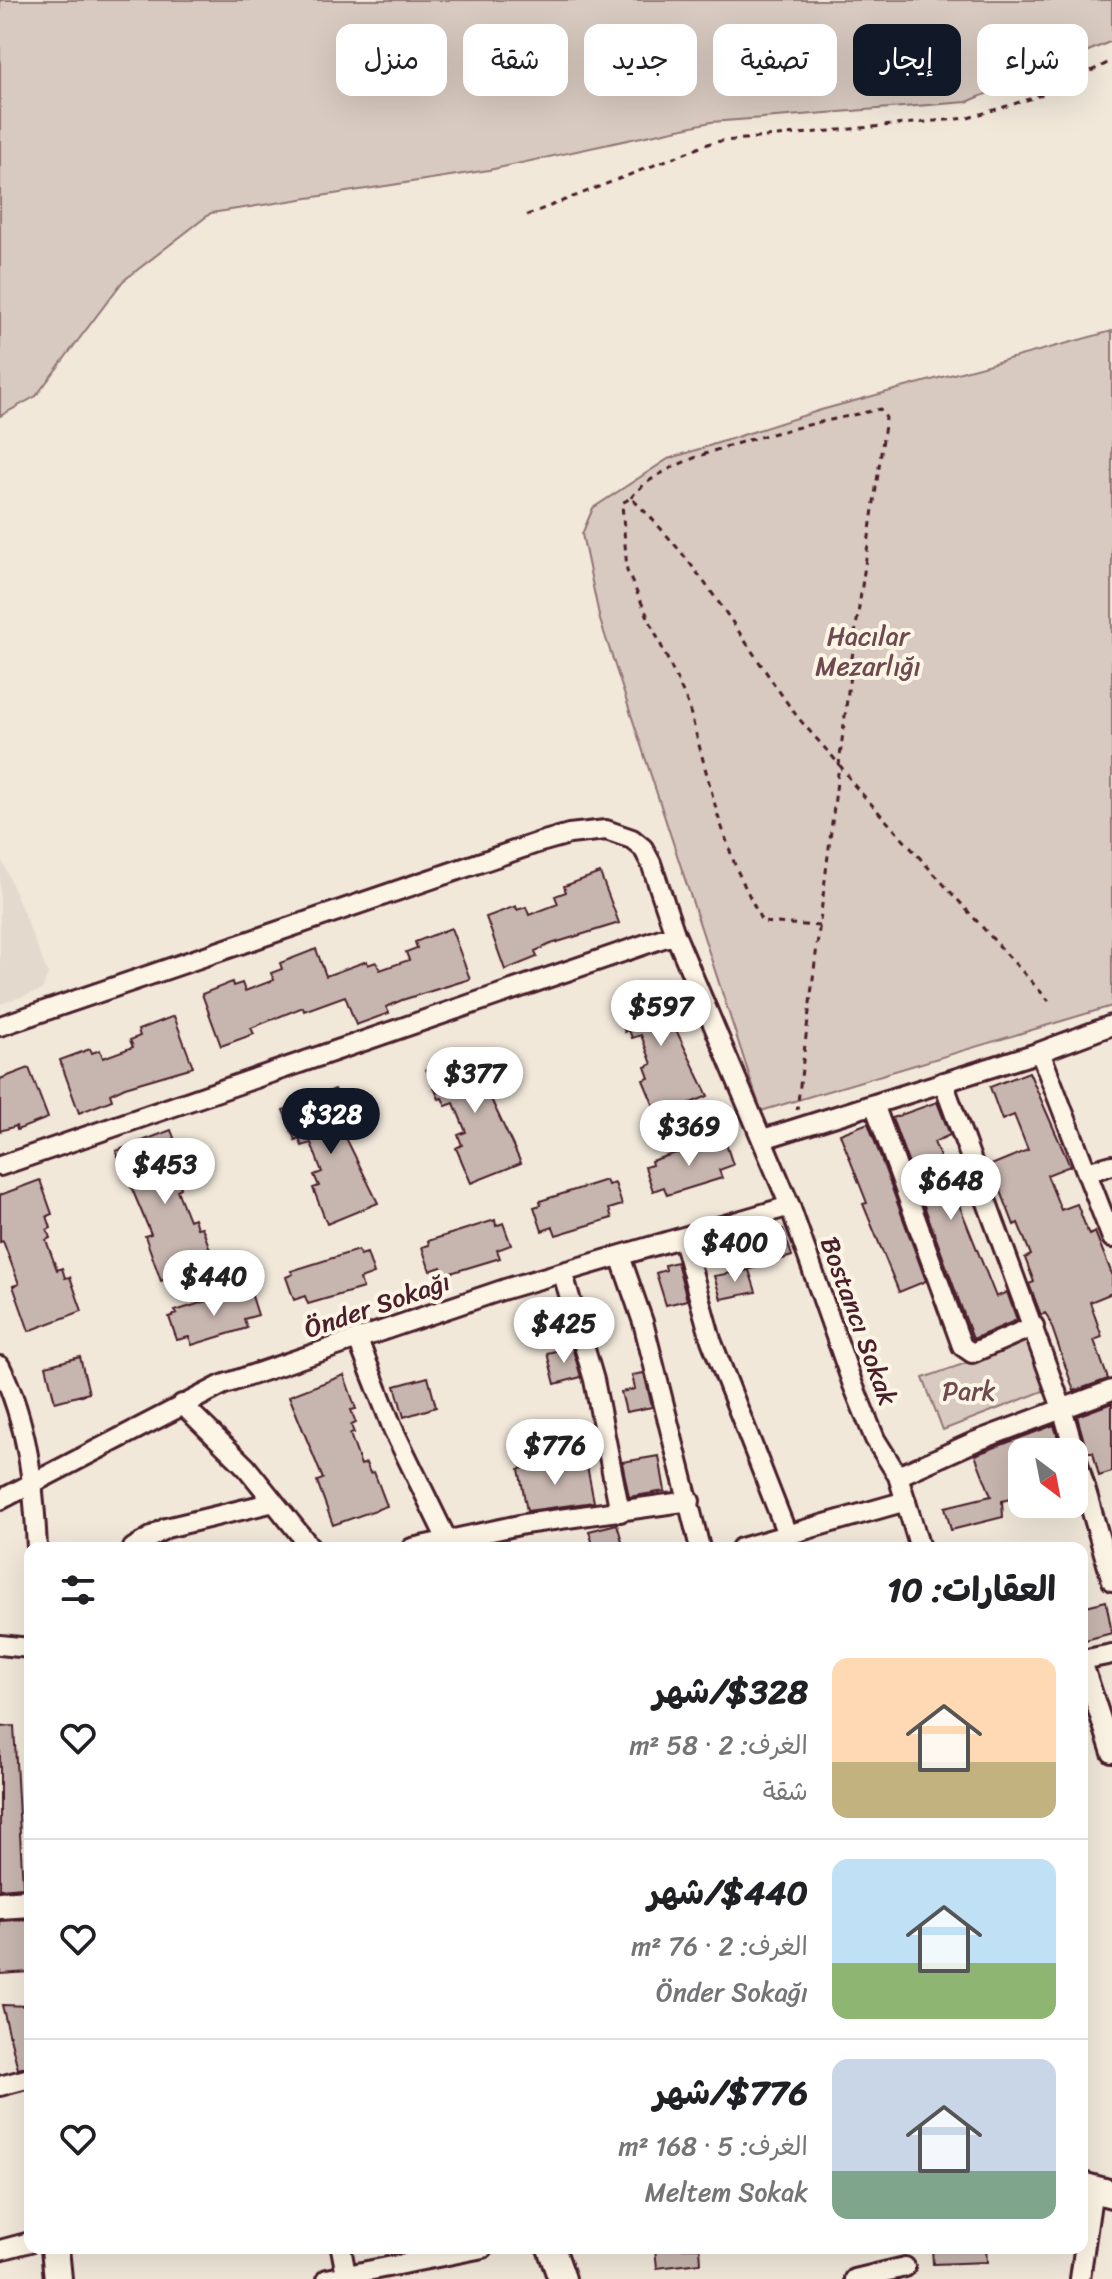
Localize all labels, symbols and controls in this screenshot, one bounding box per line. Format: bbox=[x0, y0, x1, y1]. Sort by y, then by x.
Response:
chip: منزل bbox=[336, 24, 447, 96]
chip: شقة bbox=[463, 24, 568, 96]
chip: جديد bbox=[584, 24, 697, 96]
chip: تصفية bbox=[713, 24, 837, 96]
chip: إيجار bbox=[853, 24, 961, 96]
chip: شراء bbox=[977, 24, 1088, 96]
park label: Hacılar Mezarlığı bbox=[815, 613, 921, 689]
pin: $597 bbox=[614, 980, 708, 1048]
text: $597 bbox=[629, 983, 693, 1029]
pin: $377 bbox=[428, 1047, 522, 1115]
text: $377 bbox=[444, 1050, 506, 1096]
pin: $328 bbox=[284, 1088, 378, 1156]
text: $328 bbox=[300, 1091, 362, 1137]
pin: $369 bbox=[642, 1100, 736, 1168]
text: $369 bbox=[658, 1103, 720, 1149]
pin: $453 bbox=[118, 1138, 212, 1206]
text: $453 bbox=[133, 1141, 197, 1187]
pin: $648 bbox=[904, 1154, 998, 1222]
text: $648 bbox=[919, 1157, 983, 1203]
pin: $400 bbox=[688, 1216, 782, 1284]
text: $400 bbox=[702, 1219, 768, 1265]
street label: Bostancı Sokak bbox=[807, 1230, 911, 1412]
pin: $440 bbox=[167, 1250, 261, 1318]
text: $440 bbox=[181, 1253, 247, 1299]
street label: Önder Sokağı bbox=[298, 1258, 456, 1352]
pin: $425 bbox=[517, 1297, 611, 1365]
text: $425 bbox=[532, 1300, 596, 1346]
park label: Park bbox=[942, 1368, 996, 1414]
pin: $776 bbox=[508, 1419, 602, 1487]
text: $776 bbox=[524, 1422, 586, 1468]
north arrow bbox=[1008, 1438, 1088, 1518]
map controls bbox=[1008, 1438, 1088, 1518]
text: العقارات: 10 bbox=[887, 1560, 1056, 1620]
icon: filters bbox=[56, 1568, 100, 1612]
text: $328/شهر bbox=[653, 1662, 808, 1722]
icon: home bbox=[896, 1690, 992, 1786]
icon: heart bbox=[56, 1716, 100, 1760]
text: الغرف: 2 · 58 m² bbox=[629, 1722, 808, 1768]
text: شقة bbox=[763, 1768, 808, 1814]
text: $440/شهر bbox=[648, 1863, 808, 1923]
icon: home bbox=[896, 1891, 992, 1987]
icon: heart bbox=[56, 1917, 100, 1961]
text: الغرف: 2 · 76 m² bbox=[631, 1923, 808, 1969]
text: Önder Sokağı bbox=[656, 1969, 808, 2015]
text: $776/شهر bbox=[654, 2063, 808, 2123]
icon: home bbox=[896, 2091, 992, 2187]
icon: heart bbox=[56, 2117, 100, 2161]
text: الغرف: 5 · 168 m² bbox=[618, 2123, 808, 2169]
text: Meltem Sokak bbox=[645, 2169, 808, 2215]

